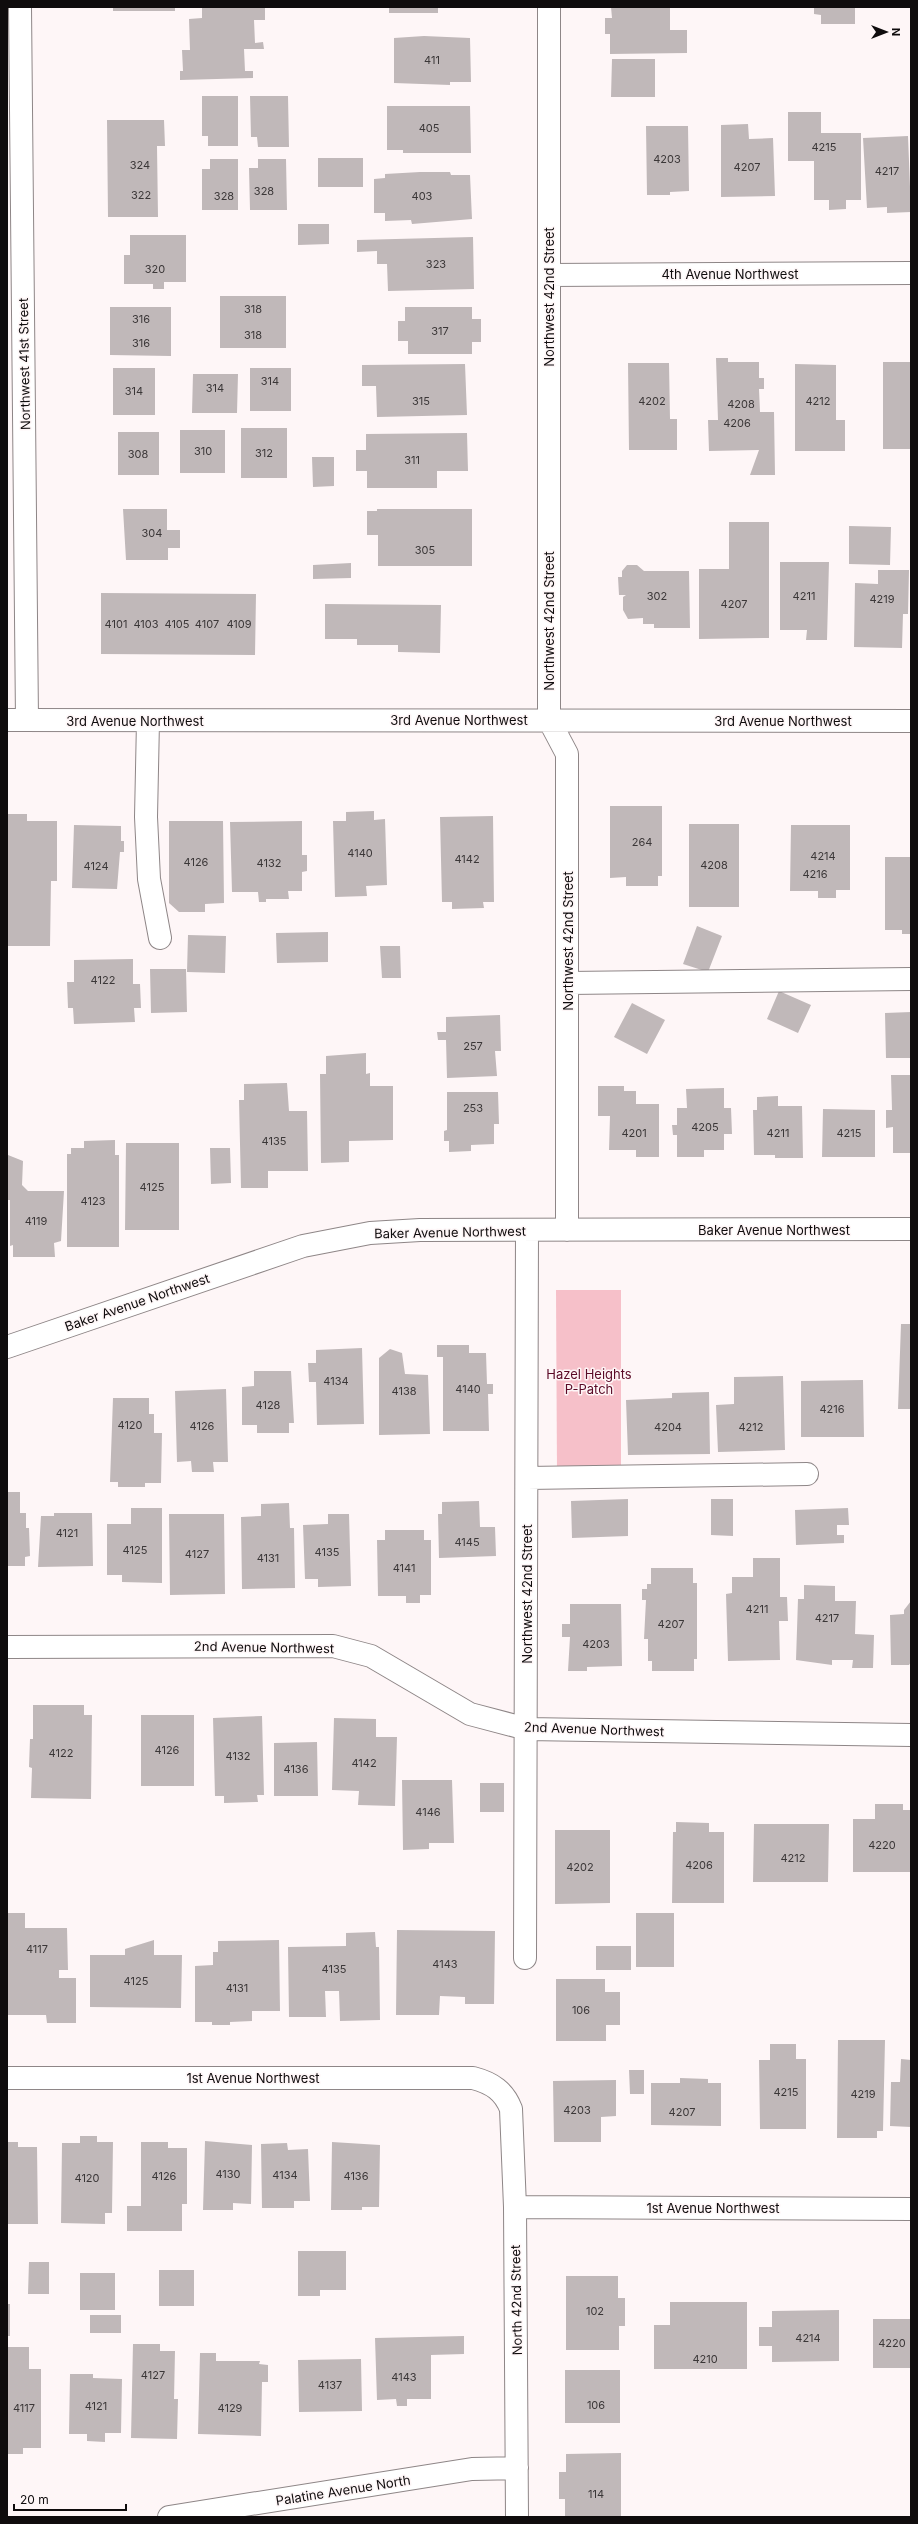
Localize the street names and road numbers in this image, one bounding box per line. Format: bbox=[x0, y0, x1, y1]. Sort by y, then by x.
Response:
street label: Northwest 42nd Street bbox=[541, 227, 557, 367]
street label: 4th Avenue Northwest bbox=[661, 266, 799, 282]
street label: Northwest 41st Street bbox=[15, 298, 33, 430]
street label: Northwest 42nd Street bbox=[541, 551, 557, 691]
street label: 3rd Avenue Northwest bbox=[390, 712, 528, 728]
street label: 3rd Avenue Northwest bbox=[66, 713, 204, 729]
street label: 3rd Avenue Northwest bbox=[714, 713, 852, 729]
street label: Northwest 42nd Street bbox=[560, 871, 576, 1011]
street label: Baker Avenue Northwest bbox=[698, 1222, 850, 1238]
street label: Baker Avenue Northwest bbox=[374, 1223, 526, 1241]
street label: Baker Avenue Northwest bbox=[63, 1270, 211, 1334]
street label: Northwest 42nd Street bbox=[519, 1524, 535, 1664]
street label: 2nd Avenue Northwest bbox=[194, 1638, 334, 1656]
street label: 2nd Avenue Northwest bbox=[524, 1719, 664, 1739]
street label: 1st Avenue Northwest bbox=[186, 2070, 320, 2086]
street label: 1st Avenue Northwest bbox=[646, 2200, 780, 2216]
street label: North 42nd Street bbox=[507, 2245, 525, 2355]
street label: Palatine Avenue North bbox=[274, 2471, 412, 2509]

